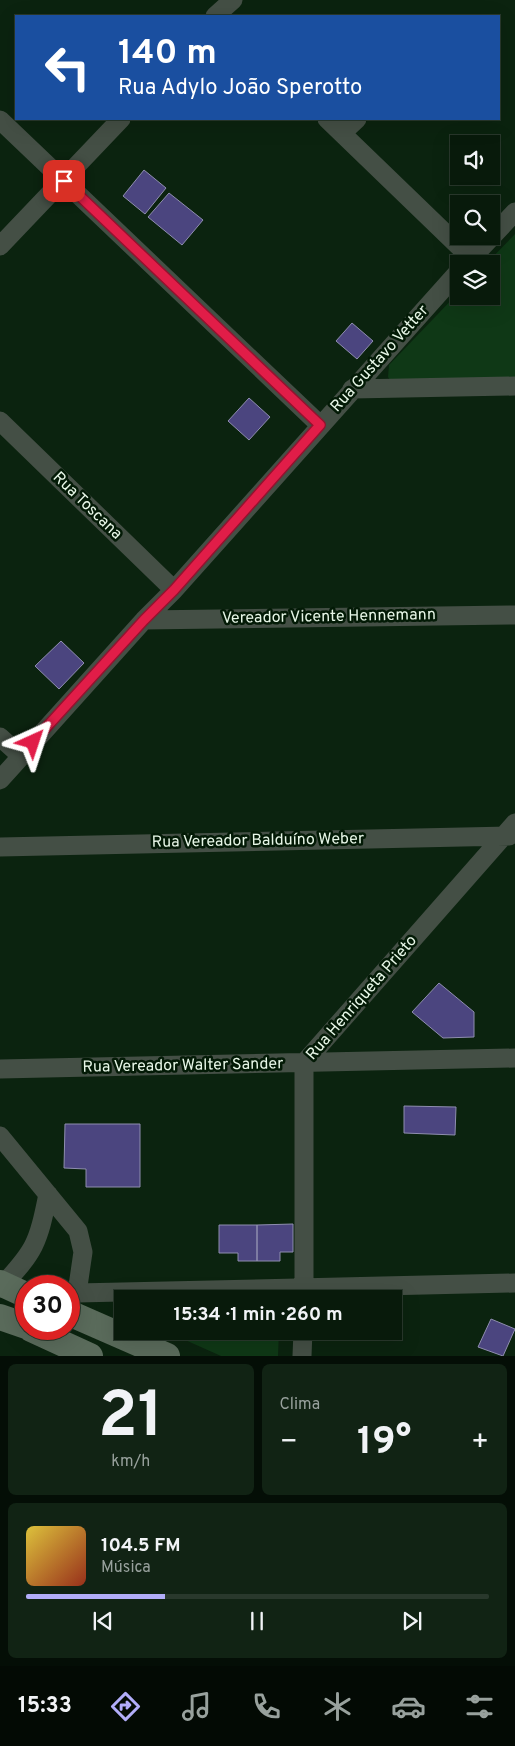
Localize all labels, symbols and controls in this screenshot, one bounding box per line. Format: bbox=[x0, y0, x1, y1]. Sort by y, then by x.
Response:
text: 140 m bbox=[118, 32, 217, 76]
icon: left bbox=[35, 35, 100, 100]
text: Rua Adylo João Sperotto bbox=[118, 75, 362, 102]
map controls bbox=[450, 135, 500, 305]
button: sound bbox=[450, 135, 500, 185]
pin bbox=[43, 160, 85, 202]
icon: arrive bbox=[50, 167, 78, 195]
button: search bbox=[450, 195, 500, 245]
button: layers bbox=[450, 255, 500, 305]
street label: Rua Gustavo Vetter bbox=[327, 301, 433, 417]
street label: Rua Toscana bbox=[48, 468, 126, 544]
street label: Vereador Vicente Hennemann bbox=[222, 605, 436, 629]
position arrow bbox=[6, 715, 58, 767]
street label: Rua Vereador Balduíno Weber bbox=[152, 829, 364, 853]
street label: Rua Henriqueta Prieto bbox=[302, 931, 422, 1065]
street label: Rua Vereador Walter Sander bbox=[82, 1054, 284, 1078]
speed limit sign: 30 bbox=[15, 1275, 80, 1340]
text: 15:34 · 1 min · 260 m bbox=[173, 1303, 343, 1327]
text: 21 bbox=[98, 1378, 164, 1460]
text: Clima bbox=[280, 1395, 320, 1415]
text: 19° bbox=[357, 1419, 411, 1468]
text: − bbox=[280, 1425, 298, 1461]
text: + bbox=[471, 1425, 489, 1461]
text: km/h bbox=[111, 1452, 150, 1472]
text: 104.5 FM bbox=[101, 1534, 181, 1558]
text: Música bbox=[101, 1558, 151, 1578]
icon: previous bbox=[89, 1607, 117, 1635]
icon: pause bbox=[243, 1607, 271, 1635]
icon: next bbox=[398, 1607, 426, 1635]
icon: directions bbox=[108, 1689, 143, 1724]
icon: music bbox=[179, 1689, 214, 1724]
icon: phone bbox=[249, 1689, 284, 1724]
icon: climate bbox=[320, 1689, 355, 1724]
icon: car bbox=[391, 1689, 426, 1724]
icon: filters bbox=[462, 1689, 497, 1724]
text: 15:33 bbox=[18, 1693, 72, 1720]

